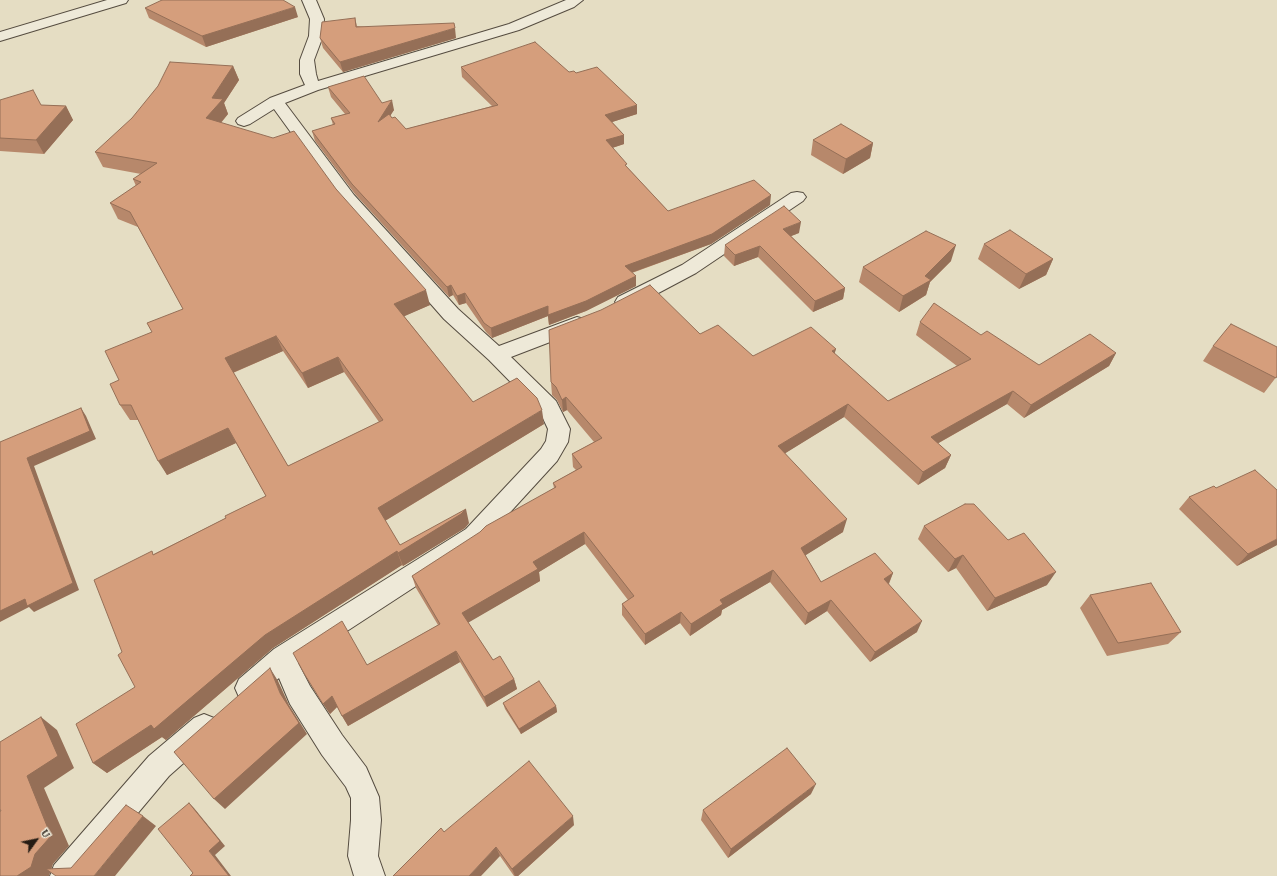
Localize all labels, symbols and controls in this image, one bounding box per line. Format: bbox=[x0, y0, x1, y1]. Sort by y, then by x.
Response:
north arrow bbox=[16, 820, 56, 860]
text: U bbox=[37, 826, 55, 841]

